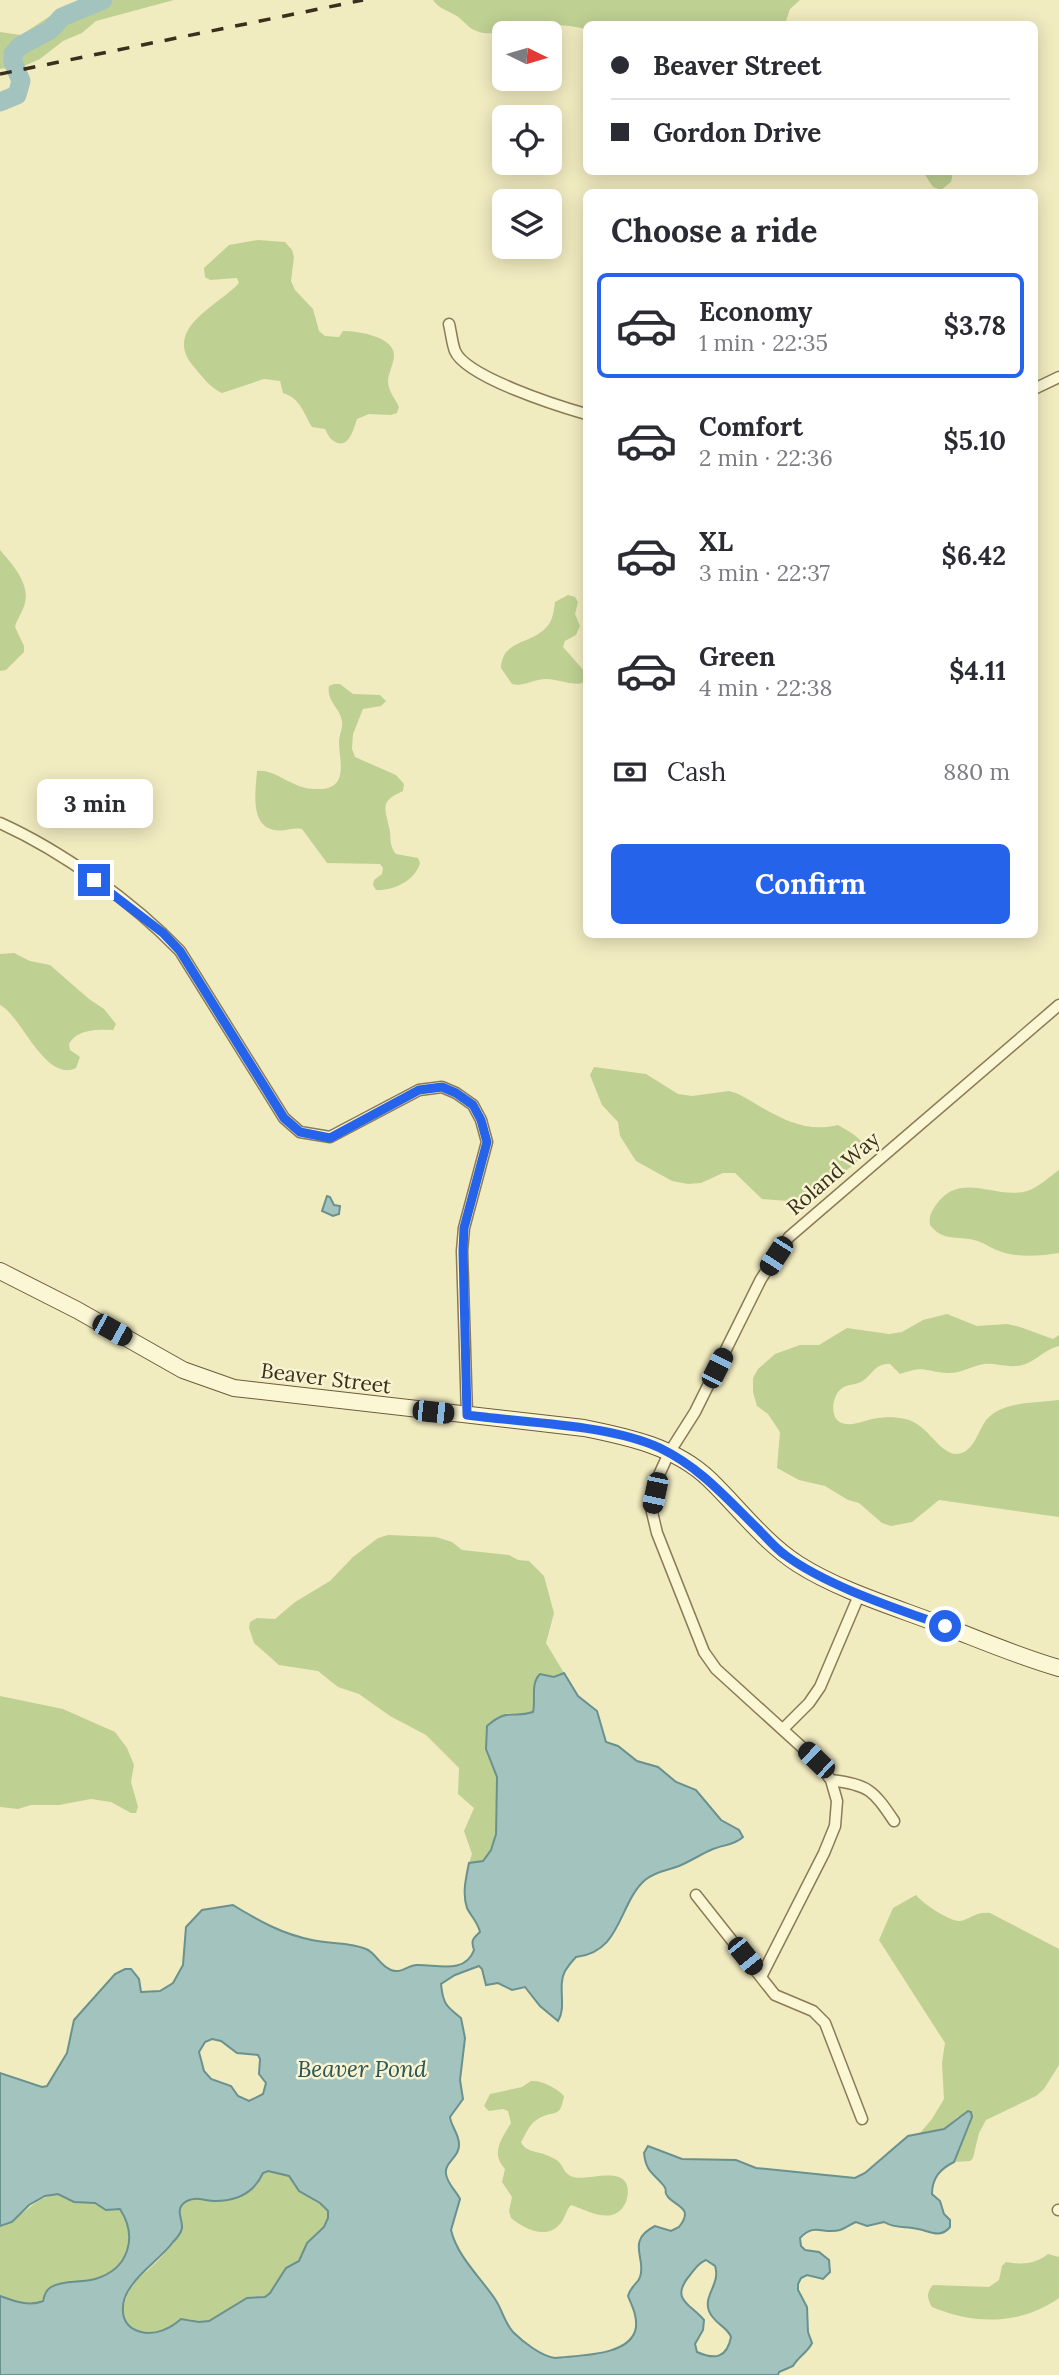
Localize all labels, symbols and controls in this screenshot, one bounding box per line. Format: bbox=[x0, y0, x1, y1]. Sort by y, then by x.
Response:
north arrow bbox=[492, 21, 562, 91]
map controls bbox=[492, 21, 562, 259]
text: Beaver Street bbox=[653, 49, 822, 82]
button: locate bbox=[492, 105, 562, 175]
text: Gordon Drive bbox=[653, 116, 821, 149]
button: layers bbox=[492, 189, 562, 259]
text: Choose a ride bbox=[611, 210, 818, 251]
icon: car bbox=[615, 294, 678, 357]
text: Economy bbox=[699, 295, 812, 328]
text: $3.78 bbox=[944, 309, 1006, 342]
text: 1 min · 22:35 bbox=[699, 328, 828, 357]
icon: car bbox=[615, 409, 678, 472]
text: Comfort bbox=[699, 410, 803, 443]
text: $5.10 bbox=[944, 424, 1006, 457]
text: 2 min · 22:36 bbox=[699, 443, 833, 472]
icon: car bbox=[615, 524, 678, 587]
text: XL bbox=[699, 525, 733, 558]
text: $6.42 bbox=[942, 539, 1006, 572]
text: 3 min · 22:37 bbox=[699, 558, 830, 587]
icon: car bbox=[615, 639, 678, 702]
text: Green bbox=[699, 640, 775, 673]
text: $4.11 bbox=[949, 654, 1006, 687]
text: 4 min · 22:38 bbox=[699, 673, 833, 702]
icon: cash bbox=[611, 753, 649, 791]
text: Cash bbox=[667, 755, 726, 788]
text: 880 m bbox=[943, 757, 1010, 786]
callout: 3 min bbox=[36, 778, 152, 828]
text: 3 min bbox=[64, 789, 126, 818]
button: Confirm bbox=[611, 844, 1010, 924]
route end bbox=[78, 864, 110, 896]
street label: Roland Way bbox=[781, 1125, 885, 1221]
car bbox=[756, 1233, 797, 1279]
car bbox=[89, 1311, 136, 1349]
car bbox=[699, 1345, 736, 1391]
street label: Beaver Street bbox=[259, 1357, 394, 1399]
car bbox=[412, 1399, 455, 1425]
car bbox=[641, 1470, 670, 1516]
route start bbox=[929, 1610, 961, 1642]
car bbox=[794, 1738, 839, 1782]
car bbox=[724, 1933, 767, 1979]
water label: Beaver Pond bbox=[297, 2054, 427, 2083]

